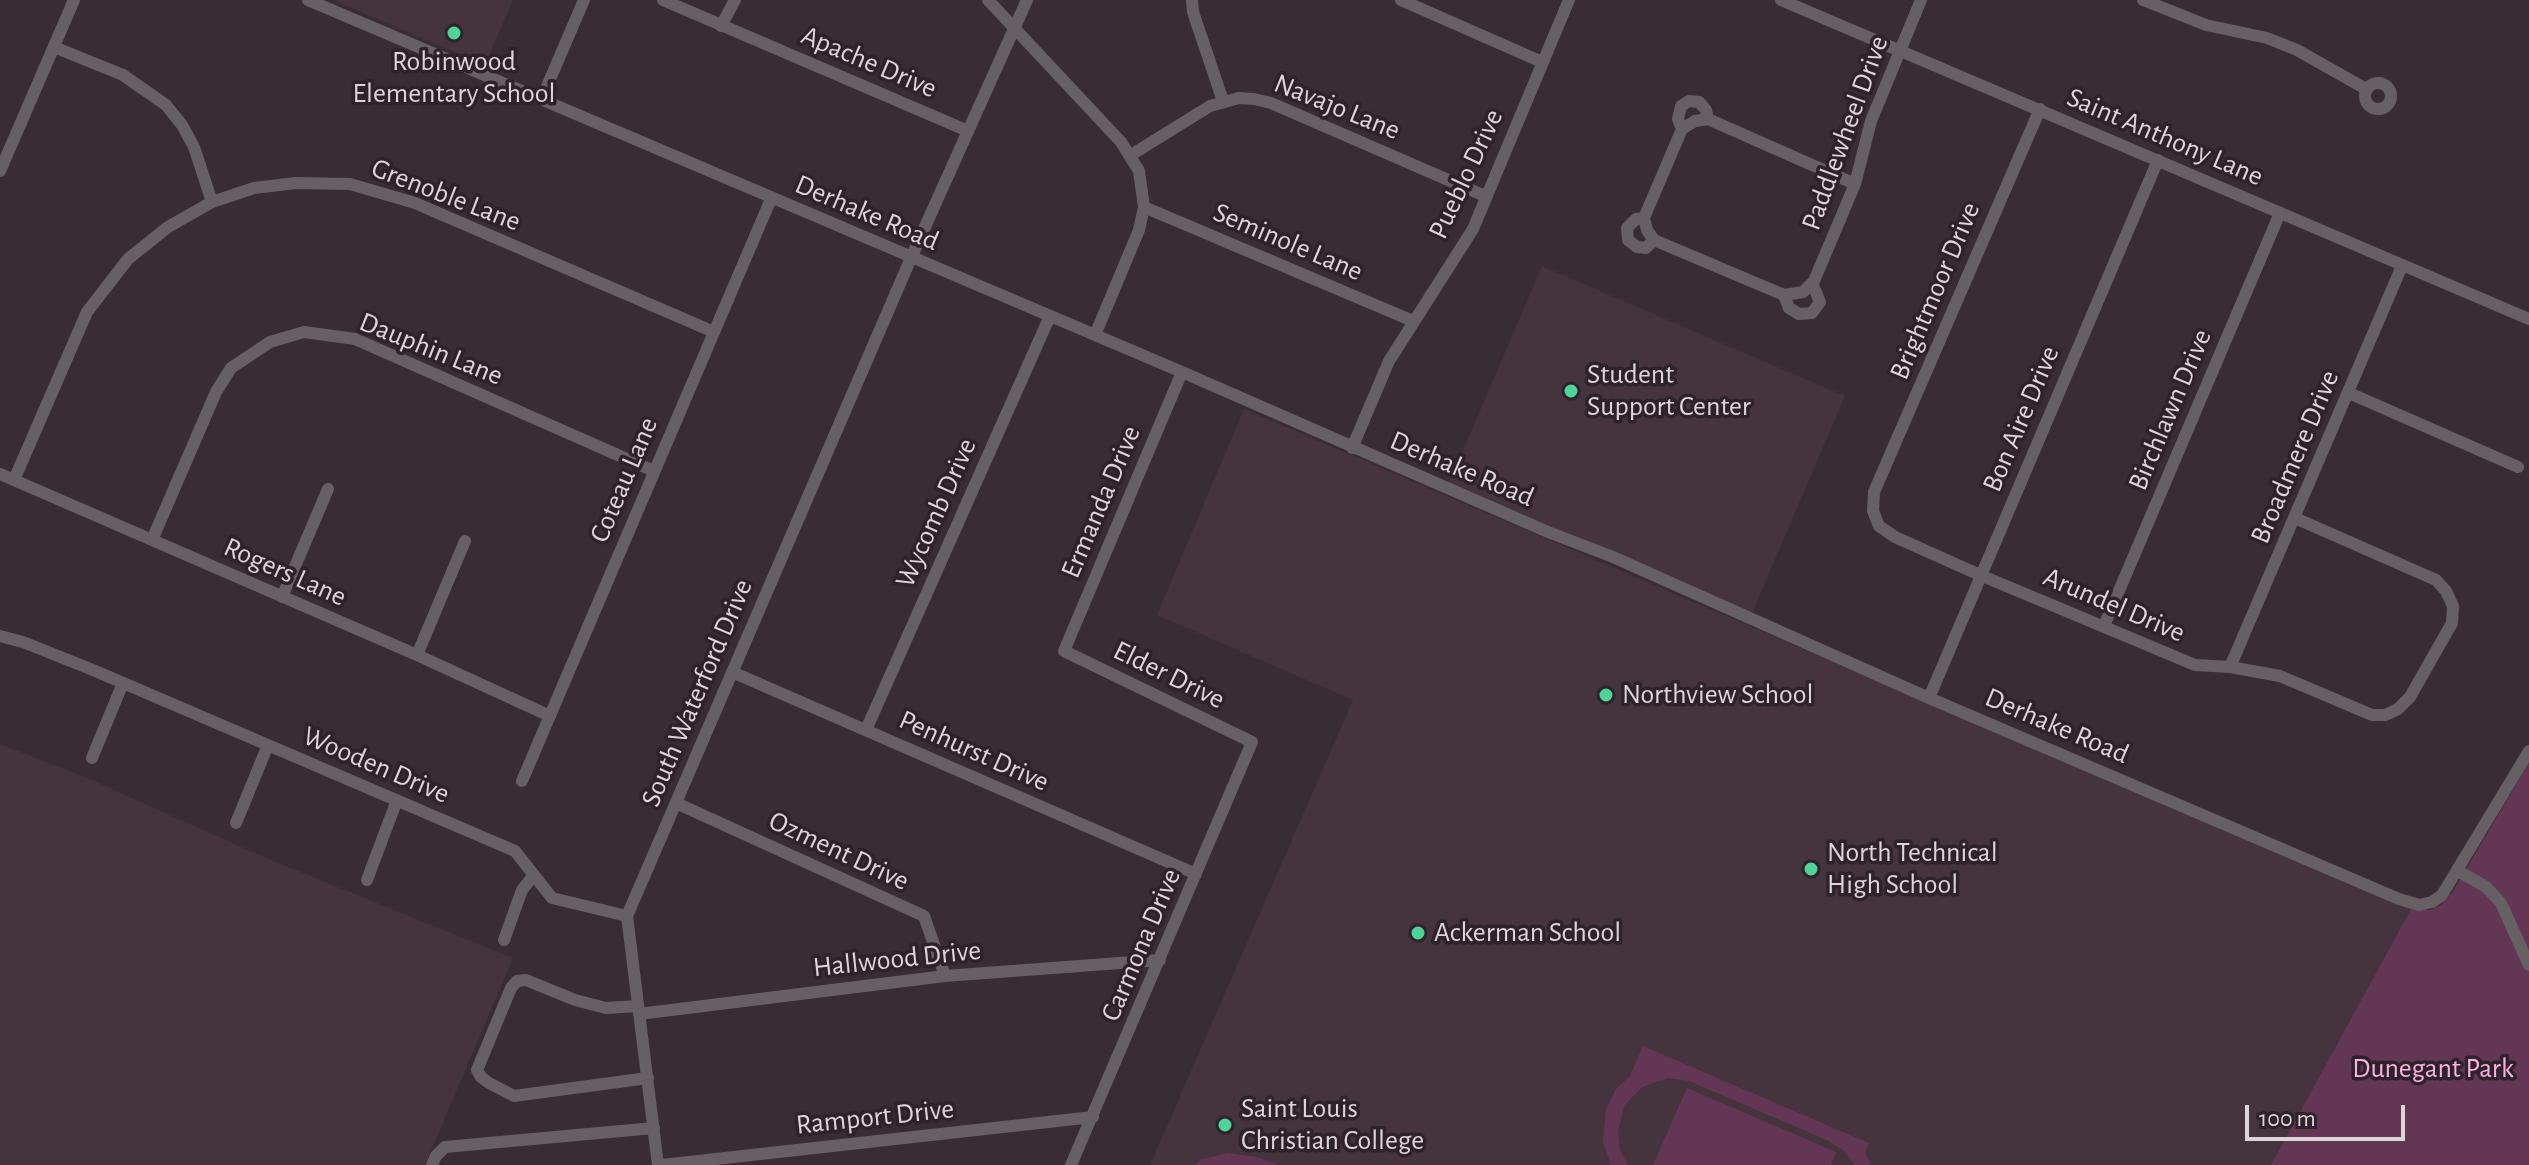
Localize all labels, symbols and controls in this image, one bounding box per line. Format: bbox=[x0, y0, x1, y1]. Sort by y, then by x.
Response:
street label: Apache Drive bbox=[796, 18, 942, 106]
marker: Robinwood Elementary School bbox=[445, 24, 463, 42]
street label: Paddlewheel Drive bbox=[1794, 31, 1896, 235]
place label: Robinwood Elementary School bbox=[353, 45, 555, 111]
street label: Navajo Lane bbox=[1269, 67, 1405, 147]
street label: Saint Anthony Lane bbox=[2062, 81, 2268, 193]
street label: Pueblo Drive bbox=[1421, 104, 1511, 244]
street label: Grenoble Lane bbox=[367, 151, 525, 239]
street label: Derhake Road bbox=[790, 168, 944, 258]
street label: Seminole Lane bbox=[1208, 195, 1368, 289]
street label: Brightmoor Drive bbox=[1883, 197, 1987, 385]
street label: Dauphin Lane bbox=[354, 305, 508, 393]
street label: Birchlawn Drive bbox=[2121, 324, 2219, 496]
street label: Bon Aire Drive bbox=[1975, 341, 2067, 497]
place label: Student Support Center bbox=[1587, 358, 1751, 424]
street label: Broadmere Drive bbox=[2243, 365, 2347, 549]
marker: Student Support Center bbox=[1562, 382, 1580, 400]
street label: Coteau Lane bbox=[583, 412, 665, 548]
street label: Ermanda Drive bbox=[1054, 421, 1148, 583]
street label: Derhake Road bbox=[1385, 424, 1539, 514]
street label: Wycomb Drive bbox=[888, 433, 984, 593]
street label: Rogers Lane bbox=[219, 530, 351, 614]
street label: Arundel Drive bbox=[2038, 560, 2190, 650]
street label: South Waterford Drive bbox=[634, 574, 760, 812]
street label: Elder Drive bbox=[1108, 634, 1230, 716]
place label: Northview School bbox=[1622, 678, 1813, 712]
street label: Derhake Road bbox=[1980, 681, 2134, 771]
marker: Northview School bbox=[1597, 686, 1615, 704]
street label: Penhurst Drive bbox=[894, 703, 1054, 799]
street label: Wooden Drive bbox=[298, 719, 454, 811]
street label: Ozment Drive bbox=[764, 804, 914, 898]
place label: North Technical High School bbox=[1827, 836, 1998, 902]
marker: North Technical High School bbox=[1802, 860, 1820, 878]
street label: Carmona Drive bbox=[1094, 864, 1188, 1026]
place label: Ackerman School bbox=[1434, 916, 1621, 950]
marker: Ackerman School bbox=[1409, 924, 1427, 942]
street label: Hallwood Drive bbox=[811, 933, 983, 985]
park label: Dunegant Park bbox=[2352, 1052, 2514, 1086]
scale bar bbox=[2249, 1089, 2409, 1139]
street label: Ramport Drive bbox=[794, 1092, 956, 1142]
place label: Saint Louis Christian College bbox=[1241, 1092, 1424, 1158]
text: 100 m bbox=[2259, 1107, 2316, 1131]
marker: Saint Louis Christian College bbox=[1216, 1116, 1234, 1134]

